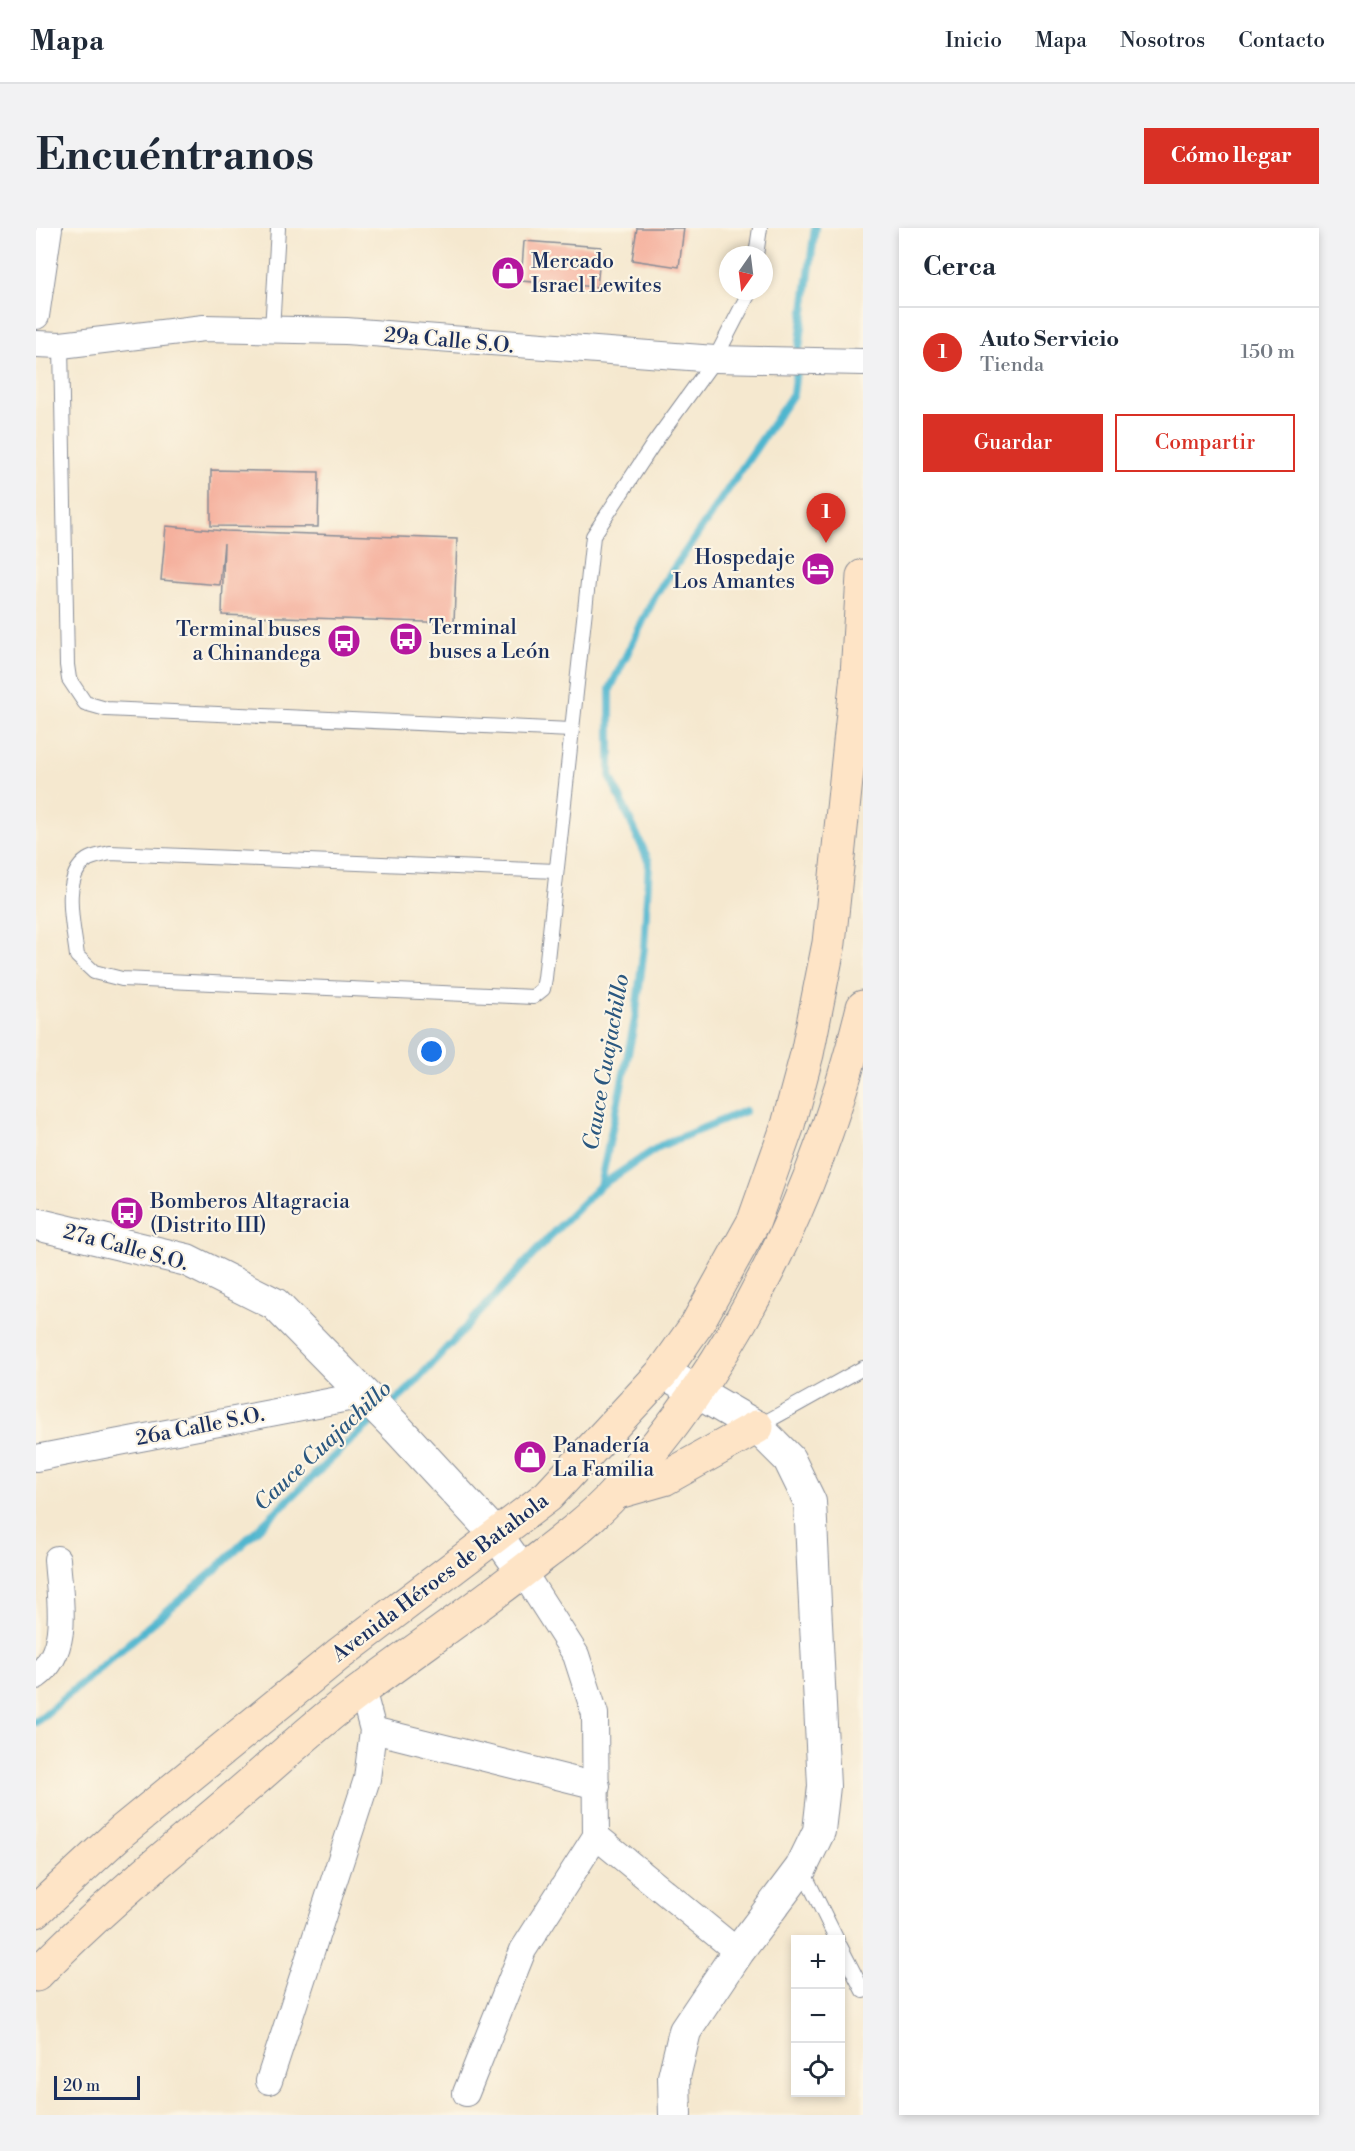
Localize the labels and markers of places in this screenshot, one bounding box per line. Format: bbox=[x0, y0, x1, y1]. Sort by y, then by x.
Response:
place label: Mercado Israel Lewites bbox=[531, 249, 662, 299]
shop icon: Mercado Israel Lewites bbox=[490, 255, 526, 291]
pin: 1 bbox=[806, 494, 846, 543]
place label: Hospedaje Los Amantes bbox=[673, 545, 795, 595]
hotel icon: Hospedaje Los Amantes bbox=[800, 551, 836, 587]
place label: Terminal buses a León bbox=[429, 615, 551, 665]
place label: Terminal buses a Chinandega bbox=[176, 617, 321, 667]
bus stop icon: Terminal buses a León bbox=[388, 621, 424, 657]
bus stop icon: Terminal buses a Chinandega bbox=[326, 623, 362, 659]
place label: Bomberos Altagracia (Distrito III) bbox=[149, 1189, 350, 1239]
bus stop icon: Bomberos Altagracia (Distrito III) bbox=[109, 1195, 145, 1231]
place label: Panadería La Familia bbox=[553, 1433, 654, 1483]
shop icon: Panadería La Familia bbox=[512, 1439, 548, 1475]

